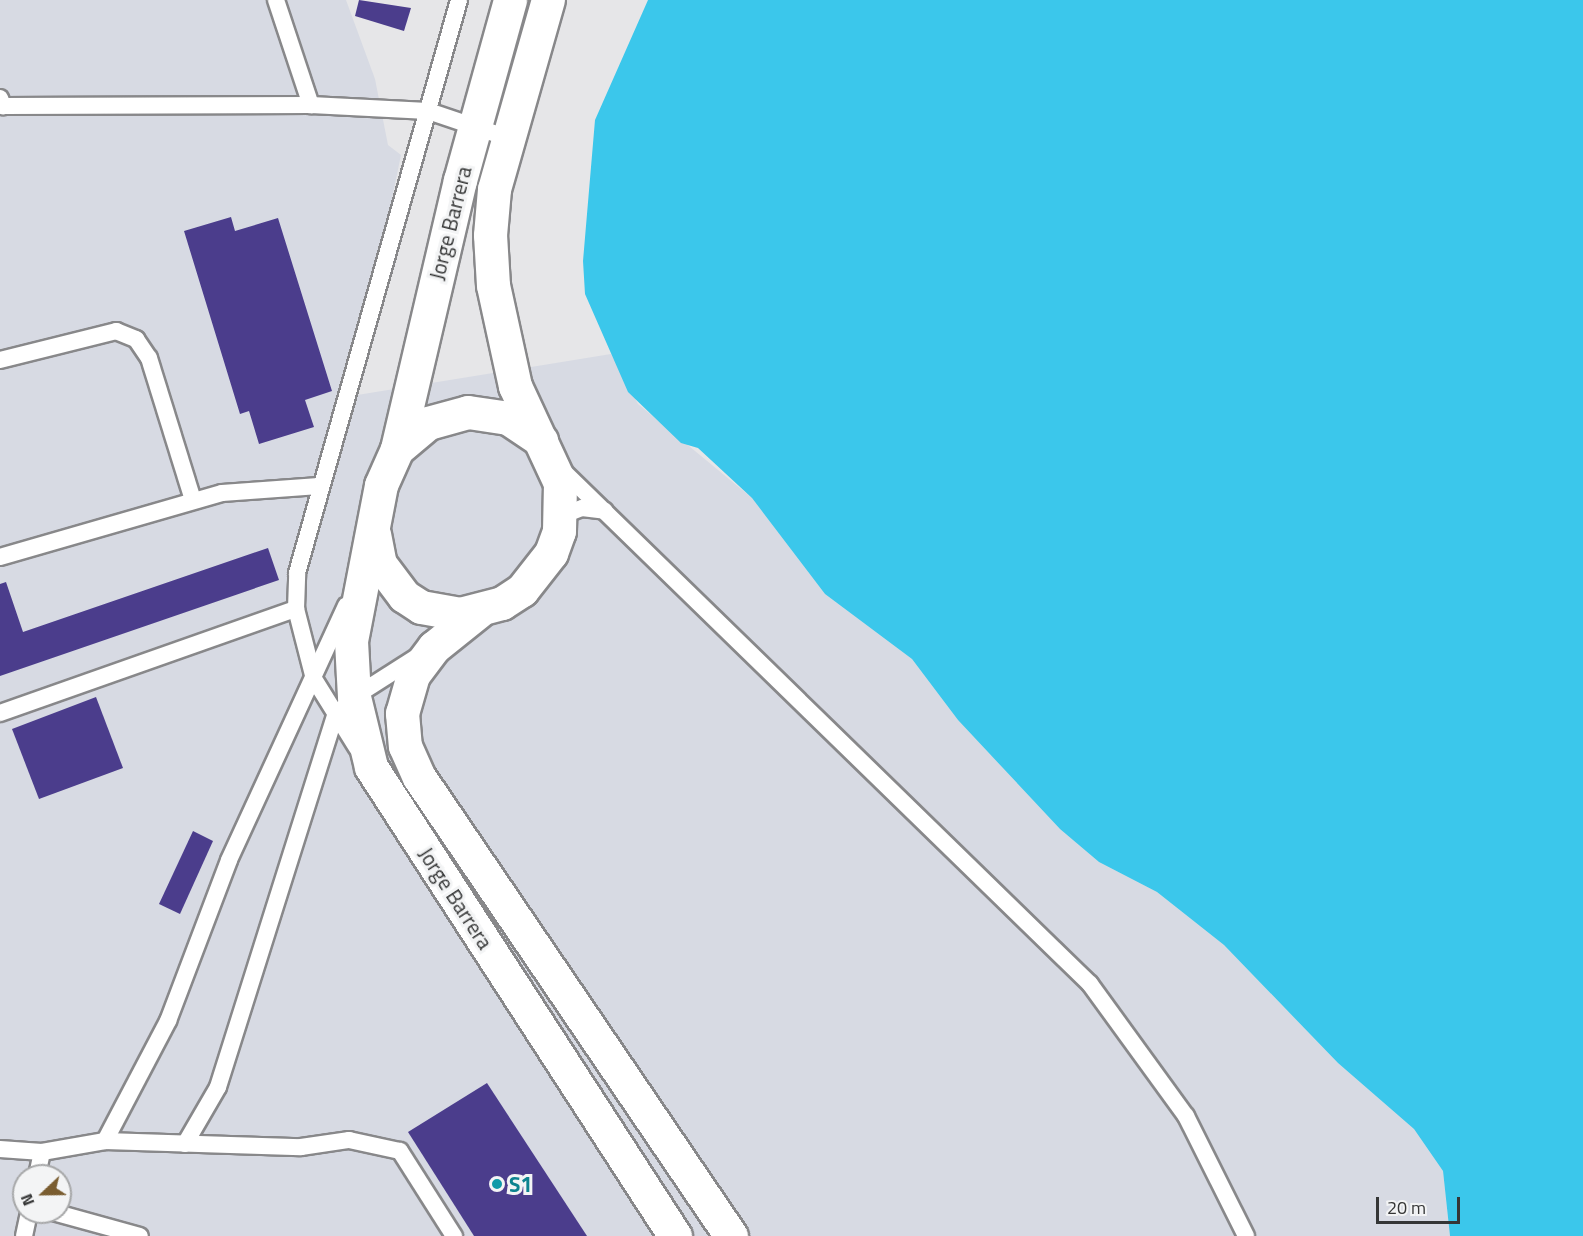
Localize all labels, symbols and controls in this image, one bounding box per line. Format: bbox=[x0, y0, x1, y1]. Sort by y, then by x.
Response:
street label: Jorge Barrera bbox=[424, 163, 476, 283]
street label: Jorge Barrera bbox=[414, 842, 498, 954]
north arrow bbox=[12, 1164, 72, 1224]
place label: S1 bbox=[509, 1171, 532, 1197]
marker: S1 bbox=[490, 1177, 504, 1191]
scale bar bbox=[1379, 1185, 1463, 1223]
text: N bbox=[14, 1190, 40, 1210]
text: 20 m bbox=[1387, 1194, 1426, 1221]

